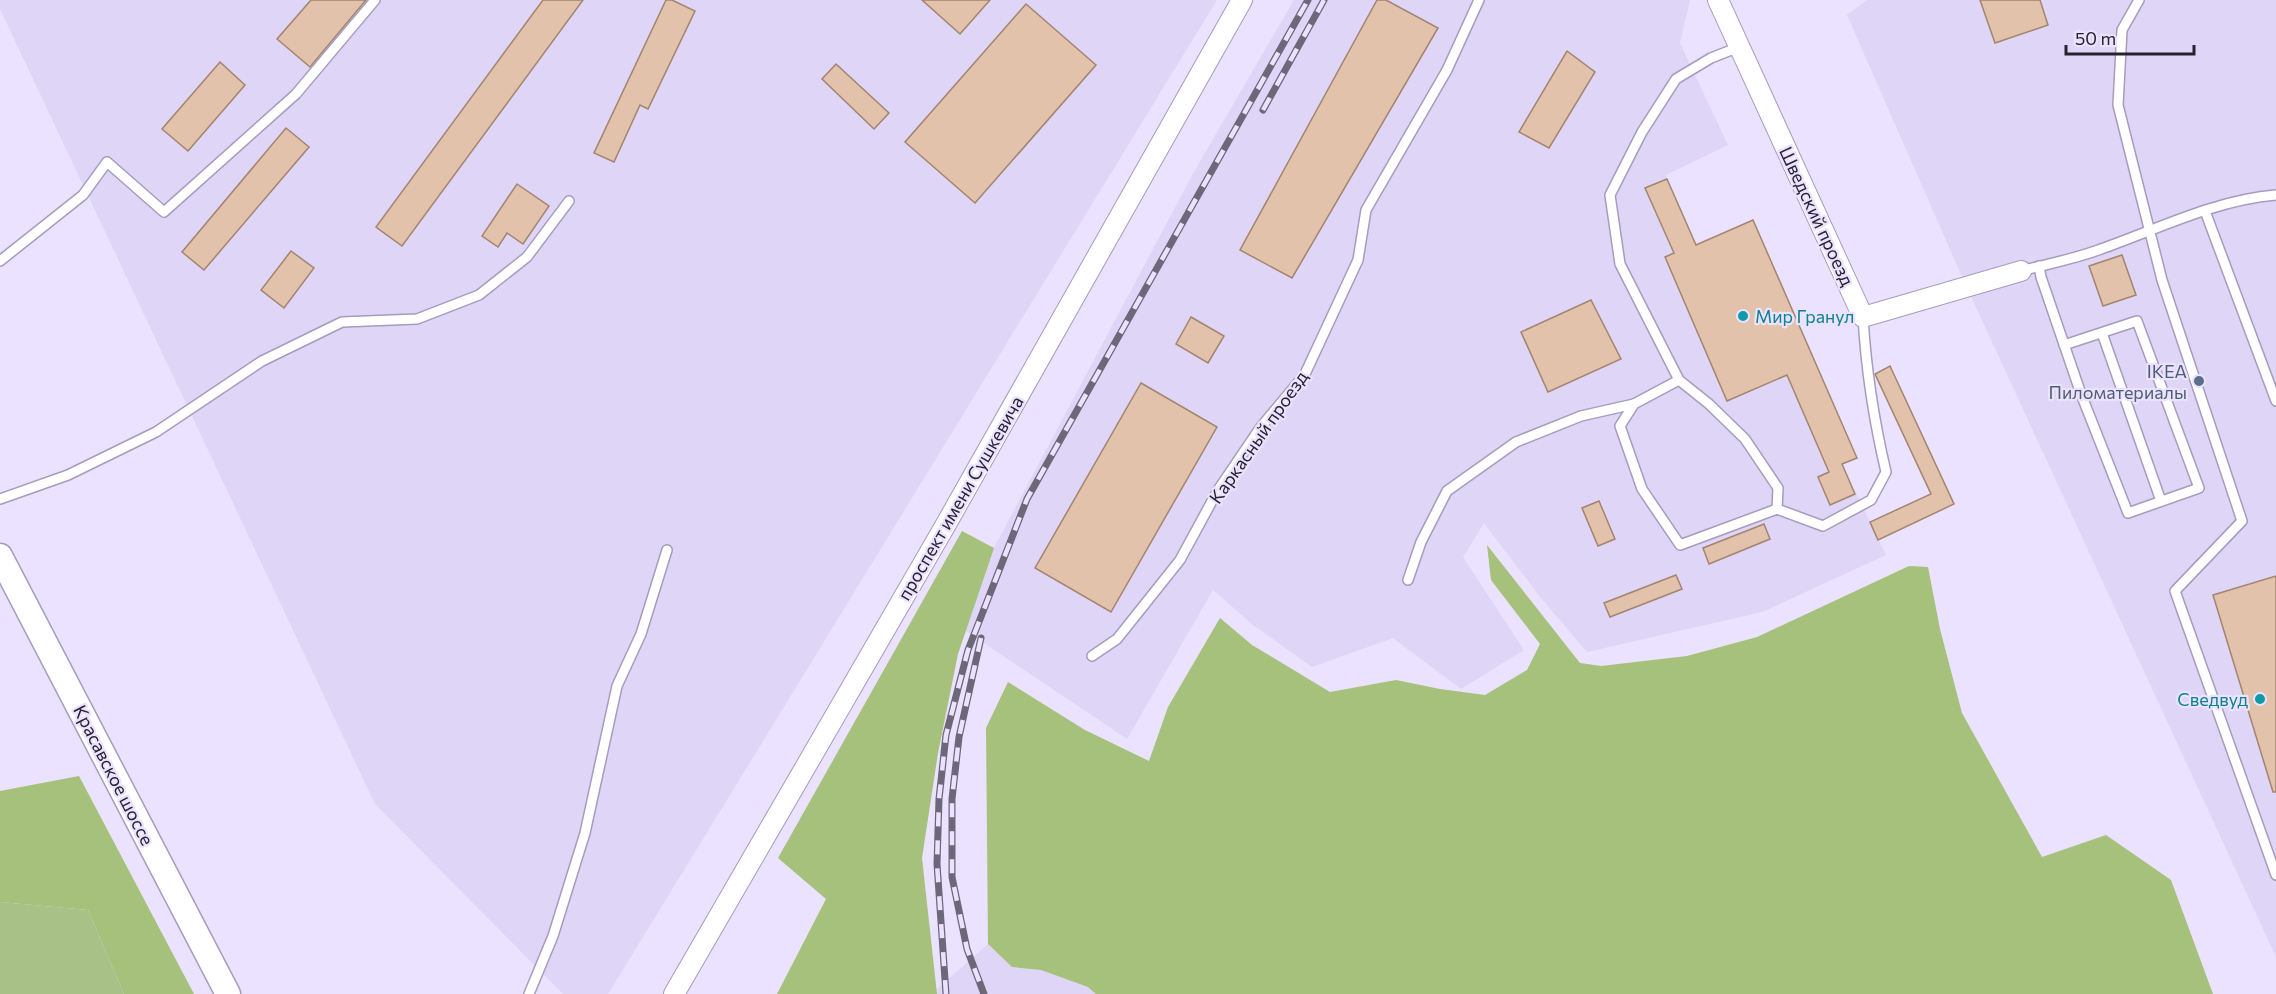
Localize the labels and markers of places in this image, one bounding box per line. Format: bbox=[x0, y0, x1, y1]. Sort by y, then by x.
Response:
place label: Мир Гранул bbox=[1755, 305, 1854, 327]
marker: Мир Гранул bbox=[1736, 309, 1750, 323]
place label: IKEA Пиломатериалы bbox=[2049, 360, 2187, 403]
marker: IKEA Пиломатериалы bbox=[2192, 374, 2206, 388]
place label: Сведвуд bbox=[2177, 688, 2248, 710]
marker: Сведвуд bbox=[2253, 692, 2267, 706]

